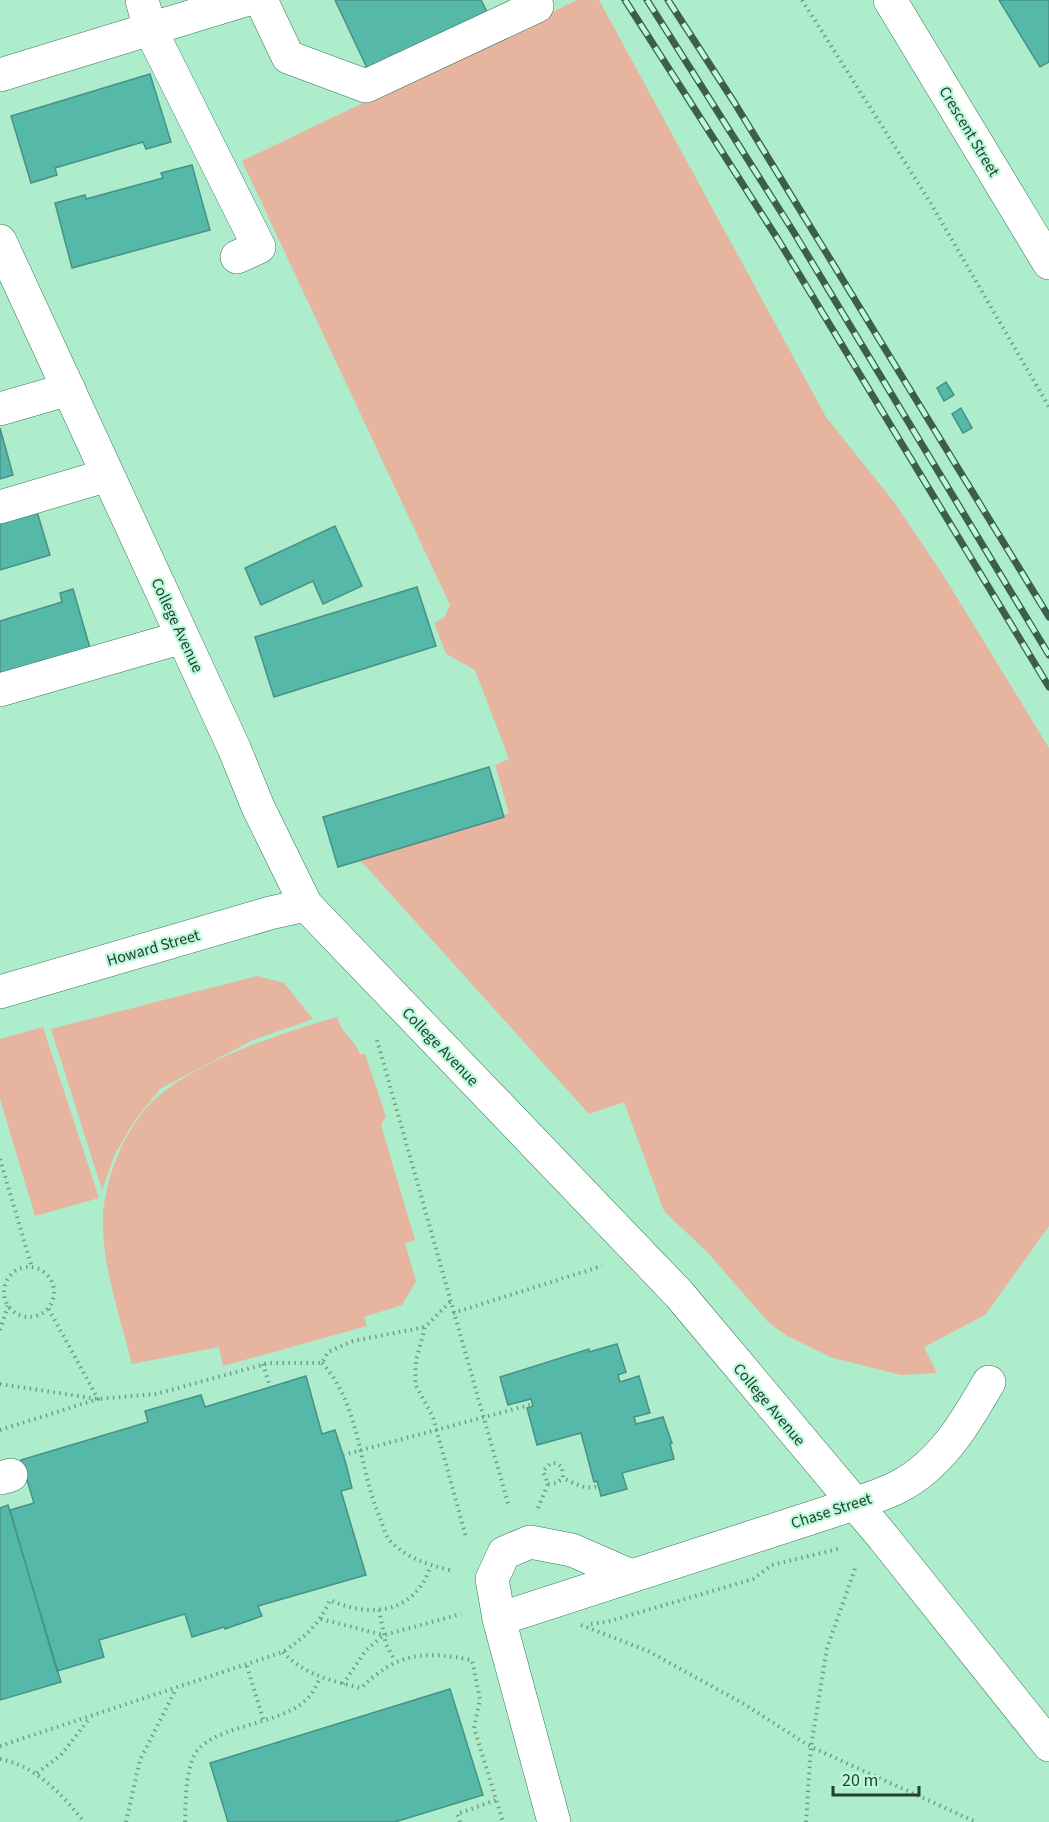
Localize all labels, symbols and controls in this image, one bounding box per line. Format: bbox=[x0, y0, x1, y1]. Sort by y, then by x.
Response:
street label: Crescent Street bbox=[934, 82, 1005, 181]
street label: College Avenue bbox=[146, 575, 209, 676]
street label: Howard Street bbox=[104, 924, 203, 972]
street label: College Avenue bbox=[397, 1002, 484, 1091]
street label: College Avenue bbox=[728, 1358, 810, 1451]
street label: Chase Street bbox=[788, 1487, 875, 1534]
scale bar bbox=[833, 1759, 918, 1797]
text: 20 m bbox=[842, 1768, 878, 1793]

